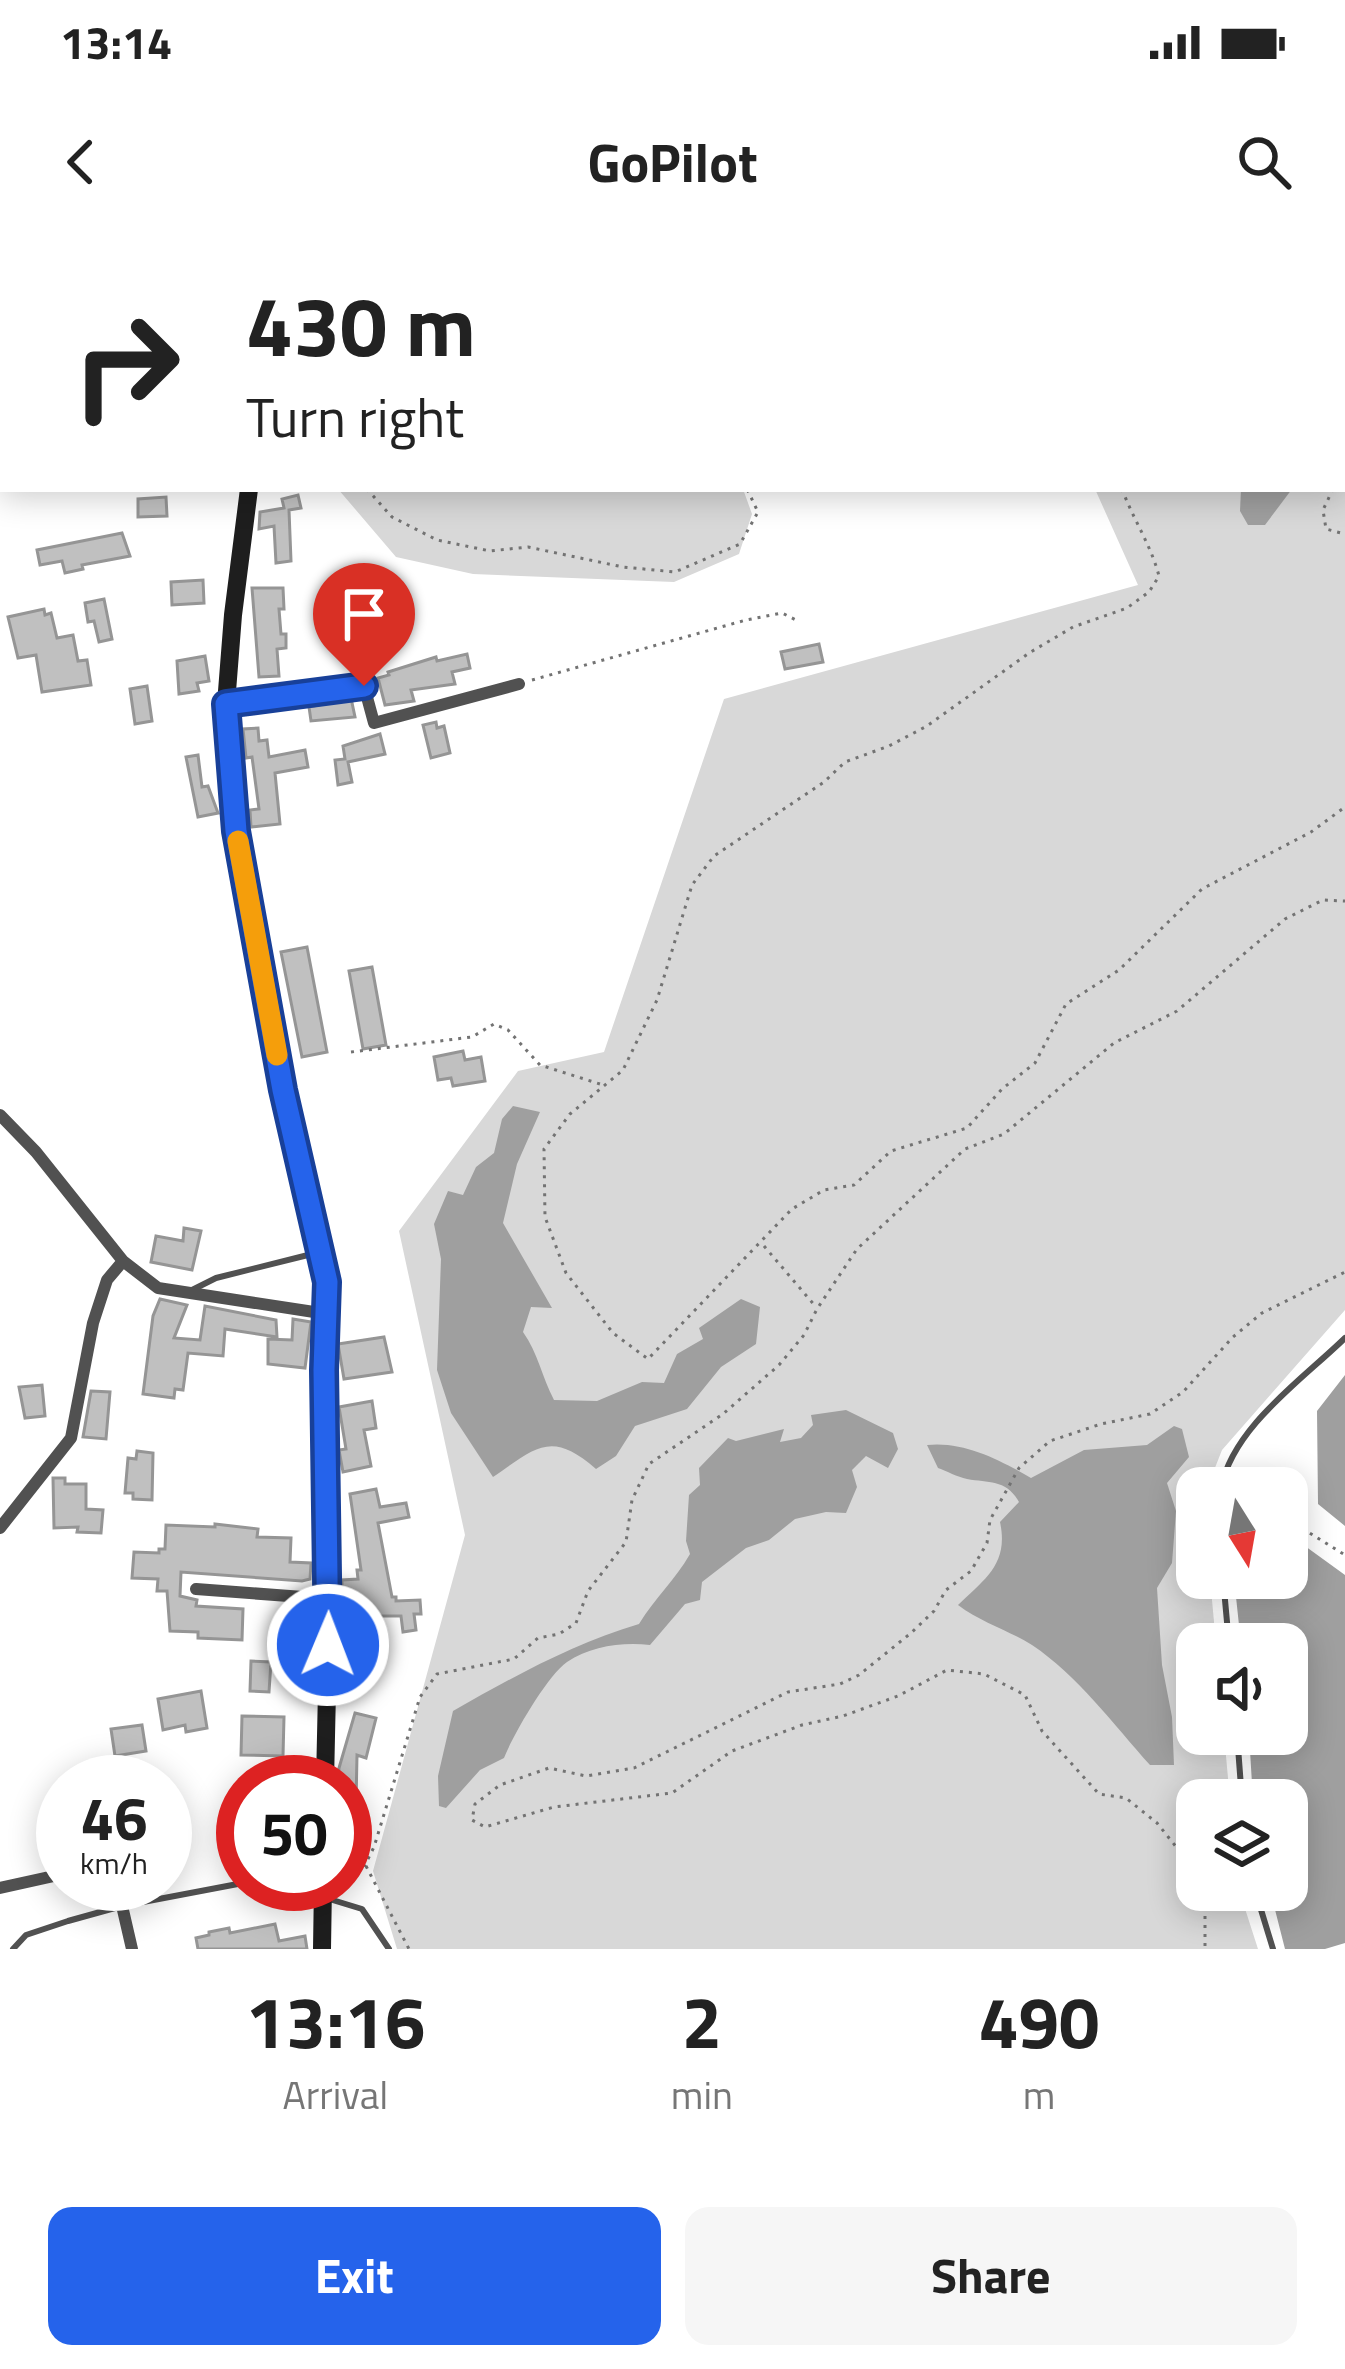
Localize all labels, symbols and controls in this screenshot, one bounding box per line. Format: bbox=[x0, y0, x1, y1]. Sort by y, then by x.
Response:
text: 13:14 bbox=[60, 8, 172, 76]
text: GoPilot bbox=[587, 121, 758, 203]
icon: back bbox=[48, 129, 114, 195]
icon: search bbox=[1231, 129, 1297, 195]
text: 430 m bbox=[246, 261, 476, 389]
icon: right bbox=[48, 288, 204, 444]
text: Turn right bbox=[246, 376, 464, 458]
pin bbox=[313, 563, 415, 686]
icon: arrive bbox=[331, 581, 397, 647]
north arrow bbox=[1176, 1467, 1308, 1599]
map controls bbox=[1176, 1467, 1308, 1911]
position arrow bbox=[265, 1582, 391, 1708]
button: sound bbox=[1176, 1623, 1308, 1755]
speed limit sign: 50 bbox=[216, 1755, 372, 1911]
text: 46 bbox=[80, 1772, 148, 1863]
button: layers bbox=[1176, 1779, 1308, 1911]
text: km/h bbox=[80, 1840, 148, 1886]
text: 13:16 bbox=[246, 1966, 425, 2076]
text: 2 bbox=[682, 1966, 722, 2076]
text: 490 bbox=[978, 1966, 1099, 2076]
text: Arrival bbox=[283, 2065, 388, 2124]
text: min bbox=[671, 2065, 733, 2124]
text: m bbox=[1023, 2065, 1055, 2124]
button: Exit bbox=[48, 2207, 661, 2345]
button: Share bbox=[685, 2207, 1297, 2345]

